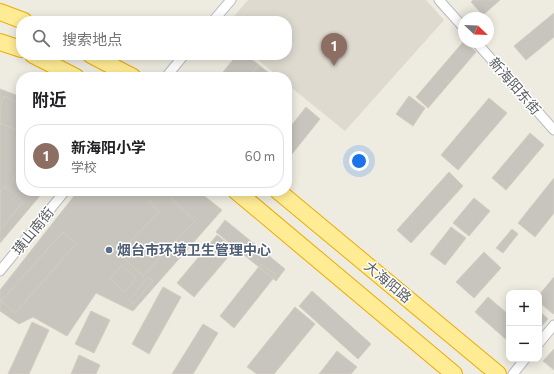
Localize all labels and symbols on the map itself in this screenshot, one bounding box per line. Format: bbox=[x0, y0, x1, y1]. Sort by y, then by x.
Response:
north arrow bbox=[458, 12, 494, 48]
pin: 1 bbox=[321, 33, 347, 66]
street label: 新海阳东街 bbox=[486, 54, 545, 118]
your location bbox=[349, 151, 369, 171]
street label: 璜山南街 bbox=[8, 204, 57, 258]
place label: 烟台市环境卫生管理中心 bbox=[117, 241, 271, 258]
marker: 烟台市环境卫生管理中心 bbox=[104, 245, 114, 255]
street label: 大海阳路 bbox=[361, 257, 415, 306]

